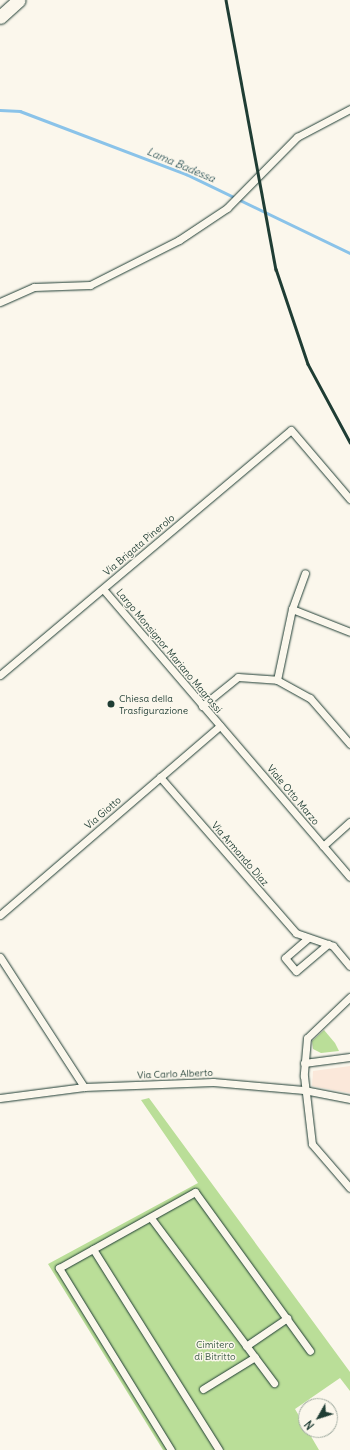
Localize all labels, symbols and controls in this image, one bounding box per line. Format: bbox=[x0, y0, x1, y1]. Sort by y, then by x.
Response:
water label: Lama Badessa bbox=[145, 145, 217, 185]
street label: Via Brigata Pinerolo bbox=[101, 512, 177, 578]
street label: Largo Monsignor Mariano Magrassi bbox=[114, 587, 224, 715]
place label: Chiesa della Trasfigurazione bbox=[119, 692, 188, 716]
marker: Chiesa della Trasfigurazione bbox=[106, 699, 116, 709]
street label: Viale Otto Marzo bbox=[264, 762, 322, 828]
street label: Via Giotto bbox=[82, 794, 124, 832]
street label: Via Armando Diaz bbox=[209, 819, 271, 889]
street label: Via Carlo Alberto bbox=[137, 1067, 213, 1081]
park label: Cimitero di Bitritto bbox=[194, 1338, 236, 1362]
north arrow bbox=[298, 1398, 338, 1438]
text: N bbox=[302, 1418, 317, 1432]

